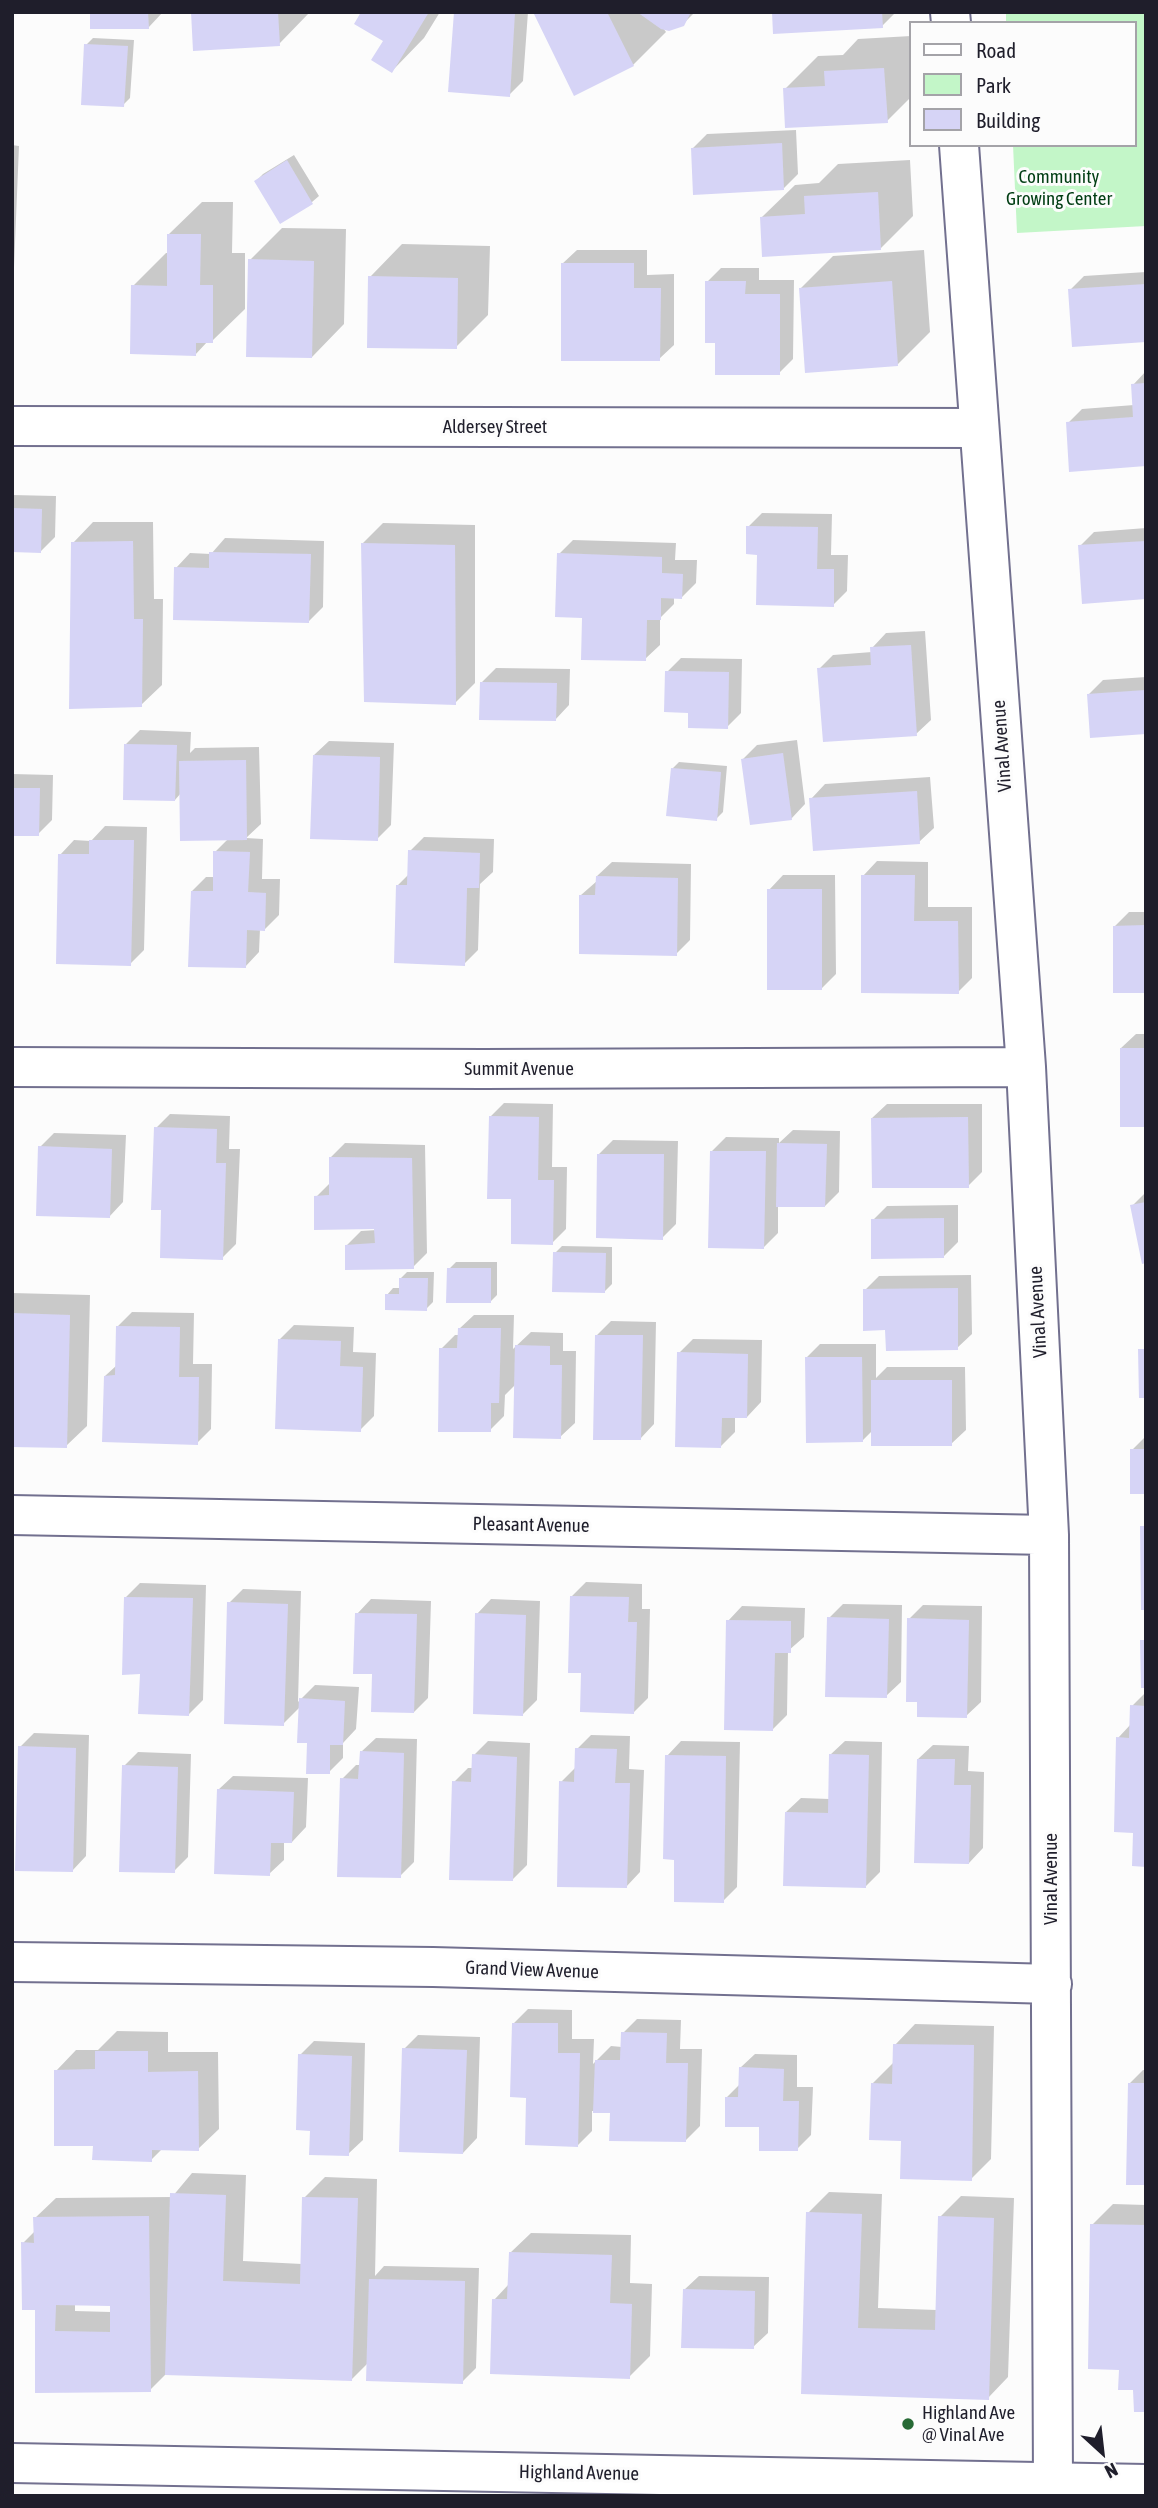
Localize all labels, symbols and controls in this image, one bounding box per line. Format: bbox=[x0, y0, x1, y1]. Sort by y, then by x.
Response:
legend bbox=[909, 21, 1137, 147]
text: Road bbox=[976, 38, 1016, 62]
text: Park bbox=[976, 73, 1011, 97]
text: Building bbox=[976, 108, 1040, 132]
park label: Community Growing Center bbox=[1006, 166, 1112, 210]
street label: Aldersey Street bbox=[443, 416, 547, 438]
street label: Vinal Avenue bbox=[987, 699, 1017, 793]
street label: Summit Avenue bbox=[464, 1058, 574, 1080]
street label: Vinal Avenue bbox=[1024, 1265, 1052, 1359]
street label: Pleasant Avenue bbox=[472, 1513, 590, 1537]
street label: Vinal Avenue bbox=[1040, 1833, 1062, 1925]
street label: Grand View Avenue bbox=[465, 1956, 599, 1984]
place label: Highland Ave @ Vinal Ave bbox=[922, 2402, 1015, 2446]
marker: Highland Ave @ Vinal Ave bbox=[900, 2416, 916, 2432]
north arrow bbox=[1067, 2417, 1137, 2487]
text: N bbox=[1102, 2458, 1122, 2483]
street label: Highland Avenue bbox=[519, 2461, 639, 2485]

